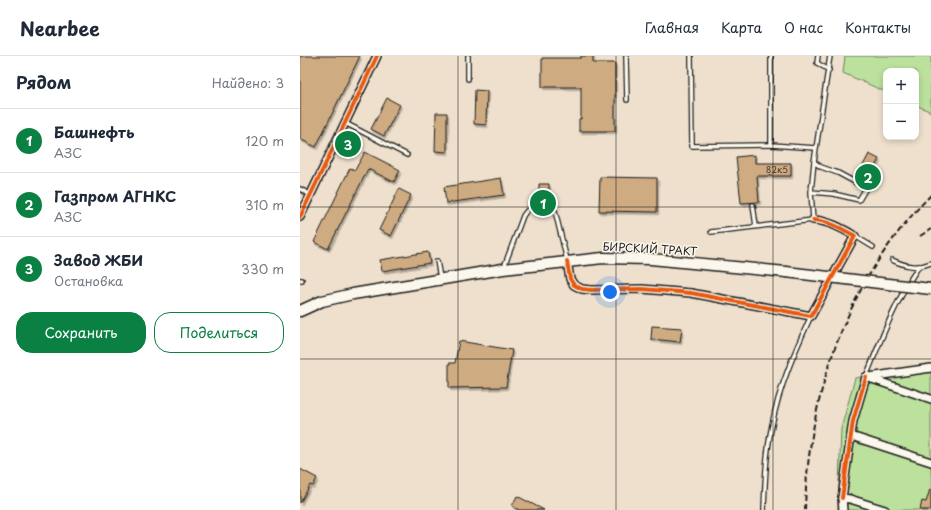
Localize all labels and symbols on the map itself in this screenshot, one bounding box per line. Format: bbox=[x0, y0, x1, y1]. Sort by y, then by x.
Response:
pin: 3 bbox=[335, 129, 361, 159]
house number: 82к5 bbox=[766, 162, 788, 176]
pin: 2 bbox=[855, 162, 881, 192]
pin: 1 bbox=[530, 188, 556, 218]
street label: БИРСКИЙ ТРАКТ bbox=[602, 238, 698, 259]
your location bbox=[600, 282, 620, 302]

